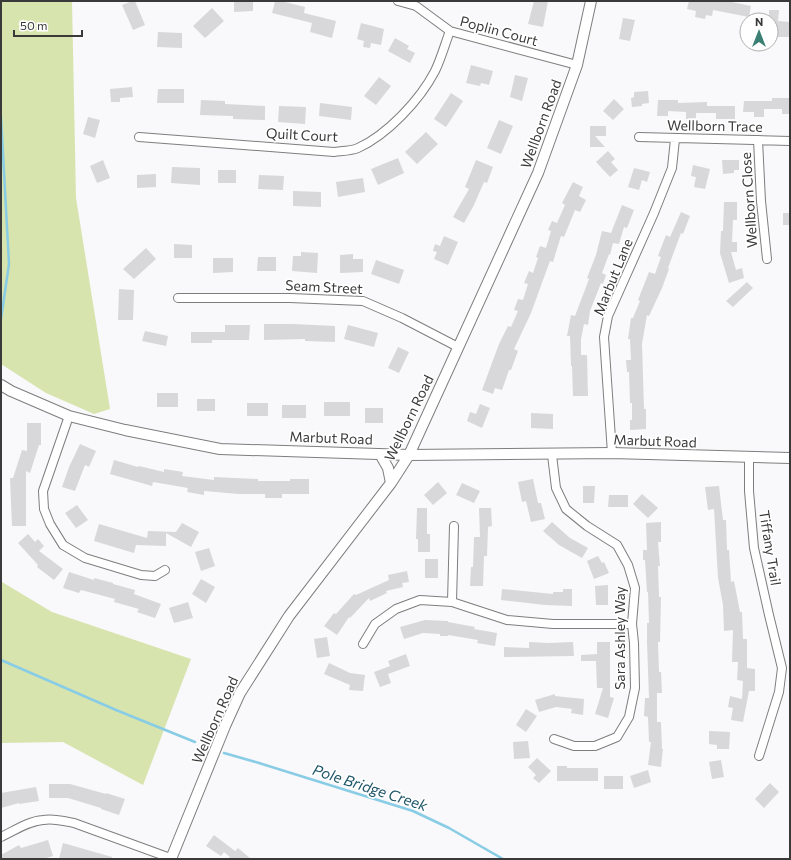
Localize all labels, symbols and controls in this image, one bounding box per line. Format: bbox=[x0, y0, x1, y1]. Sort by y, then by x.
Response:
scale bar bbox=[14, 12, 82, 38]
street label: Poplin Court bbox=[458, 12, 540, 49]
north arrow bbox=[739, 12, 779, 52]
text: N bbox=[755, 15, 763, 28]
text: 50 m bbox=[20, 18, 48, 32]
street label: Wellborn Road bbox=[517, 77, 564, 171]
street label: Wellborn Trace bbox=[667, 116, 763, 135]
street label: Quilt Court bbox=[266, 124, 339, 145]
street label: Wellborn Close bbox=[737, 152, 760, 248]
street label: Marbut Lane bbox=[589, 236, 636, 318]
street label: Seam Street bbox=[285, 276, 363, 297]
street label: Wellborn Road bbox=[380, 372, 437, 463]
street label: Marbut Road bbox=[289, 428, 373, 447]
street label: Marbut Road bbox=[613, 431, 697, 450]
street label: Tiffany Trail bbox=[756, 509, 785, 587]
street label: Sara Ashley Way bbox=[611, 586, 628, 690]
street label: Wellborn Road bbox=[188, 674, 241, 766]
water label: Pole Bridge Creek bbox=[311, 760, 431, 814]

